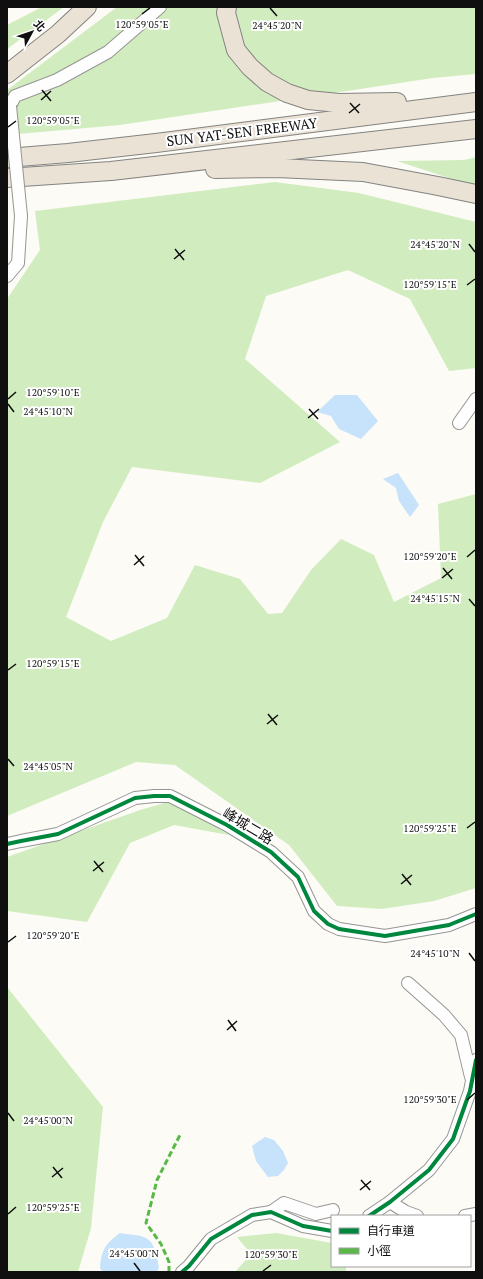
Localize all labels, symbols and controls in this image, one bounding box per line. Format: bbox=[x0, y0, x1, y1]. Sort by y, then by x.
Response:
north arrow bbox=[12, 12, 52, 52]
text: 北 bbox=[31, 17, 49, 34]
text: 120°59'05"E bbox=[115, 18, 169, 31]
text: 24°45'20"N bbox=[252, 19, 302, 32]
street label: SUN YAT-SEN FREEWAY bbox=[165, 113, 319, 150]
text: 120°59'05"E bbox=[26, 114, 80, 127]
text: 24°45'20"N bbox=[410, 238, 460, 251]
text: 120°59'15"E bbox=[403, 278, 457, 291]
text: 120°59'10"E bbox=[26, 386, 80, 399]
text: 24°45'10"N bbox=[23, 405, 73, 418]
text: 120°59'20"E bbox=[403, 550, 457, 563]
text: 24°45'15"N bbox=[410, 592, 460, 605]
text: 120°59'15"E bbox=[26, 657, 80, 670]
text: 24°45'05"N bbox=[23, 760, 73, 773]
street label: 峰城二路 bbox=[219, 803, 277, 848]
text: 120°59'25"E bbox=[403, 822, 457, 835]
text: 120°59'20"E bbox=[26, 929, 80, 942]
text: 24°45'10"N bbox=[410, 947, 460, 960]
text: 120°59'30"E bbox=[403, 1093, 457, 1106]
text: 24°45'00"N bbox=[23, 1114, 73, 1127]
text: 120°59'25"E bbox=[26, 1201, 80, 1214]
legend bbox=[331, 1215, 471, 1267]
text: 自行車道 bbox=[367, 1223, 415, 1238]
text: 小徑 bbox=[367, 1243, 391, 1258]
text: 24°45'00"N bbox=[109, 1247, 159, 1260]
text: 120°59'30"E bbox=[244, 1248, 298, 1261]

